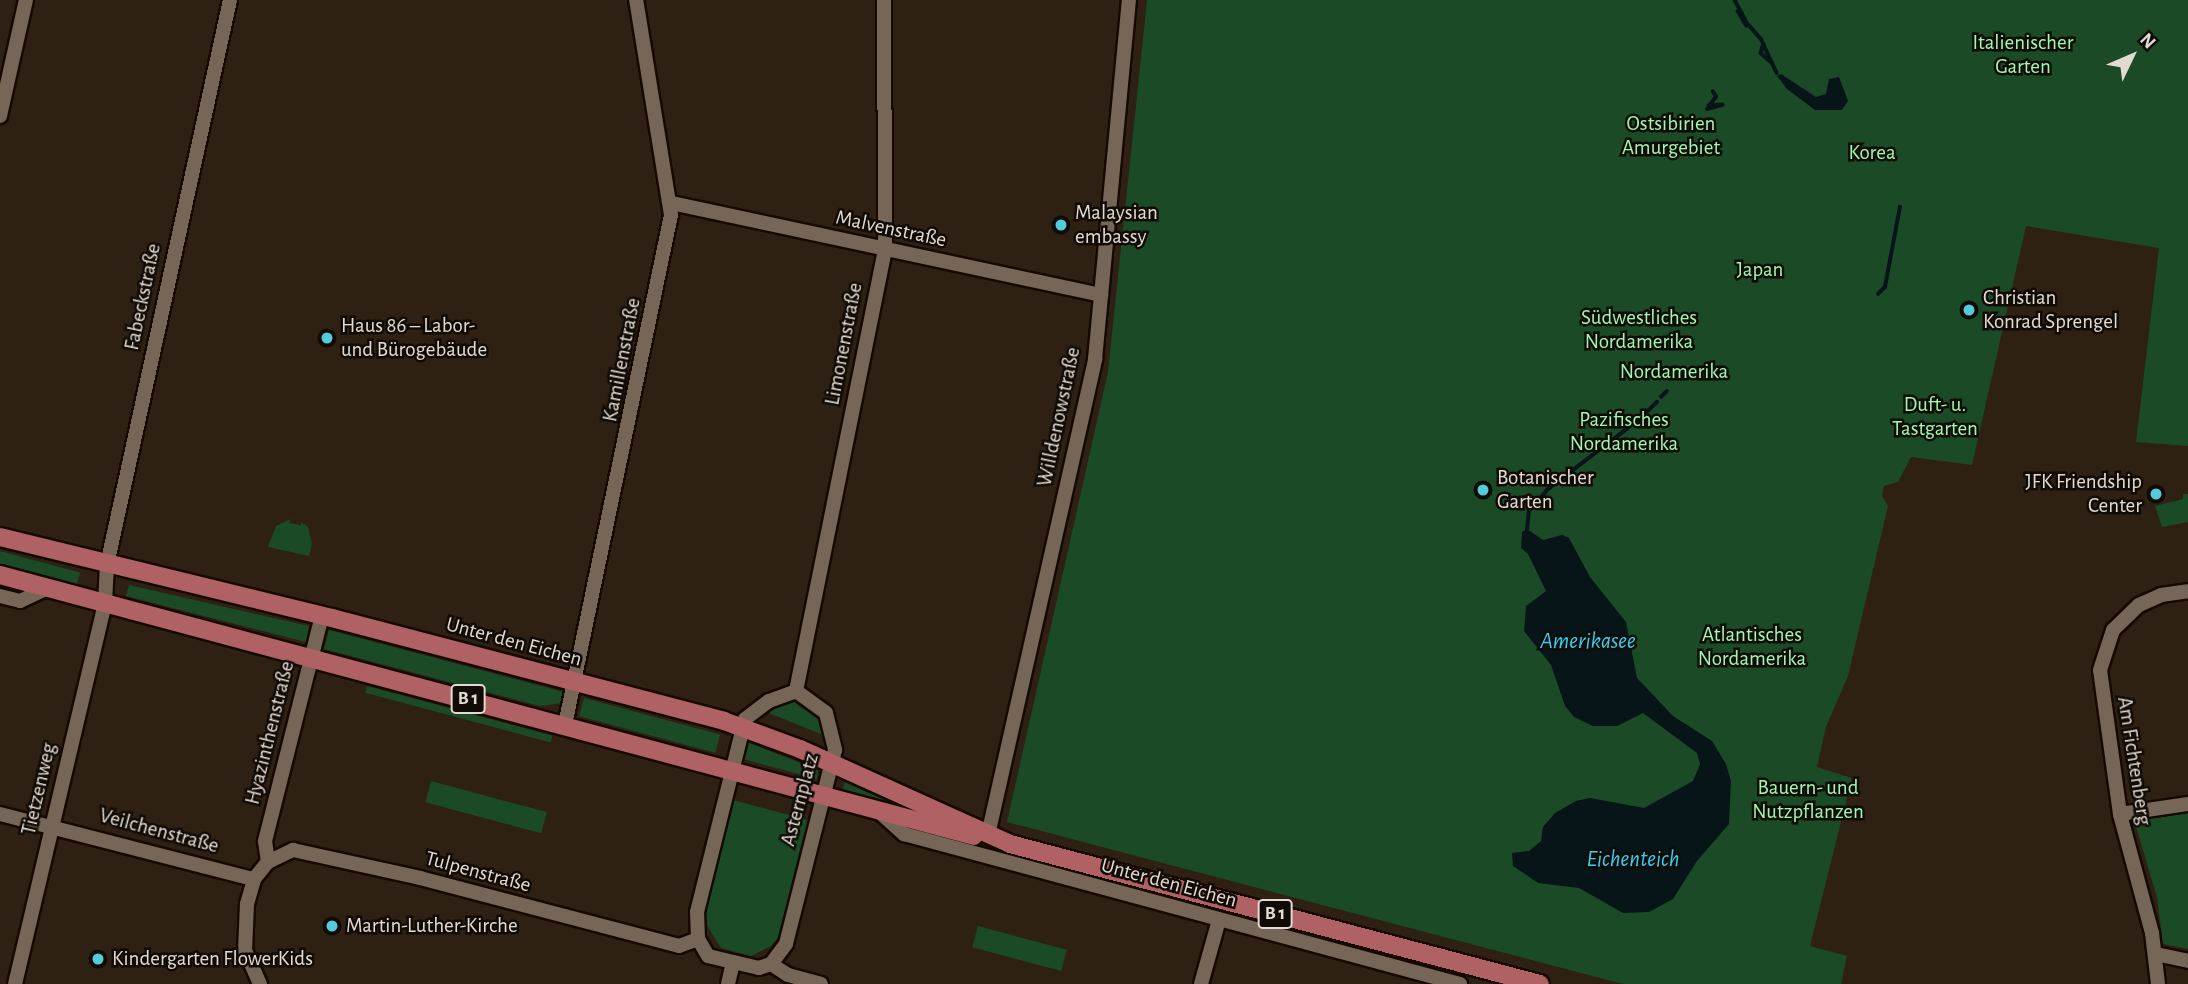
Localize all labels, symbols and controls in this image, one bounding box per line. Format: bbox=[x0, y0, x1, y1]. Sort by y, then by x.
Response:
north arrow bbox=[2097, 21, 2167, 91]
park label: Italienischer Garten bbox=[1973, 30, 2073, 80]
text: N bbox=[2136, 30, 2159, 52]
park label: Ostsibirien Amurgebiet bbox=[1622, 111, 1720, 161]
park label: Korea bbox=[1848, 140, 1896, 166]
place label: Malaysian embassy bbox=[1075, 200, 1158, 250]
street label: Malvenstraße bbox=[833, 205, 949, 253]
marker: Malaysian embassy bbox=[1053, 217, 1069, 233]
street label: Fabeckstraße bbox=[119, 241, 167, 353]
park label: Japan bbox=[1737, 257, 1783, 283]
street label: Limonenstraße bbox=[820, 281, 868, 407]
place label: Christian Konrad Sprengel bbox=[1983, 285, 2118, 335]
street label: Kamillenstraße bbox=[598, 296, 646, 424]
marker: Christian Konrad Sprengel bbox=[1961, 302, 1977, 318]
park label: Südwestliches Nordamerika bbox=[1581, 305, 1697, 355]
place label: Haus 86 – Labor- und Bürogebäude bbox=[341, 313, 487, 363]
marker: Haus 86 – Labor- und Bürogebäude bbox=[319, 330, 335, 346]
street label: Willdenowstraße bbox=[1032, 345, 1086, 489]
park label: Nordamerika bbox=[1620, 359, 1728, 385]
park label: Duft- u. Tastgarten bbox=[1892, 392, 1978, 442]
park label: Pazifisches Nordamerika bbox=[1570, 407, 1678, 457]
place label: Botanischer Garten bbox=[1497, 465, 1594, 515]
place label: JFK Friendship Center bbox=[2025, 469, 2142, 519]
marker: Botanischer Garten bbox=[1475, 482, 1491, 498]
marker: JFK Friendship Center bbox=[2148, 486, 2164, 502]
street label: Unter den Eichen bbox=[443, 612, 585, 672]
park label: Atlantisches Nordamerika bbox=[1698, 622, 1806, 672]
water label: Amerikasee bbox=[1540, 628, 1636, 656]
street label: Hyazinthenstraße bbox=[240, 659, 300, 807]
road number: B 1 bbox=[450, 684, 486, 714]
street label: Am Fichtenberg bbox=[2111, 695, 2157, 827]
street label: Tietzenweg bbox=[16, 740, 62, 838]
street label: Asternplatz bbox=[776, 751, 824, 849]
park label: Bauern- und Nutzpflanzen bbox=[1752, 775, 1864, 825]
street label: Veilchenstraße bbox=[97, 803, 221, 859]
street label: Tulpenstraße bbox=[423, 846, 533, 898]
water label: Eichenteich bbox=[1586, 846, 1680, 874]
street label: Unter den Eichen bbox=[1098, 853, 1240, 913]
road number: B 1 bbox=[1258, 898, 1292, 930]
place label: Martin-Luther-Kirche bbox=[346, 913, 518, 939]
marker: Martin-Luther-Kirche bbox=[324, 918, 340, 934]
place label: Kindergarten FlowerKids bbox=[112, 946, 313, 972]
marker: Kindergarten FlowerKids bbox=[90, 951, 106, 967]

